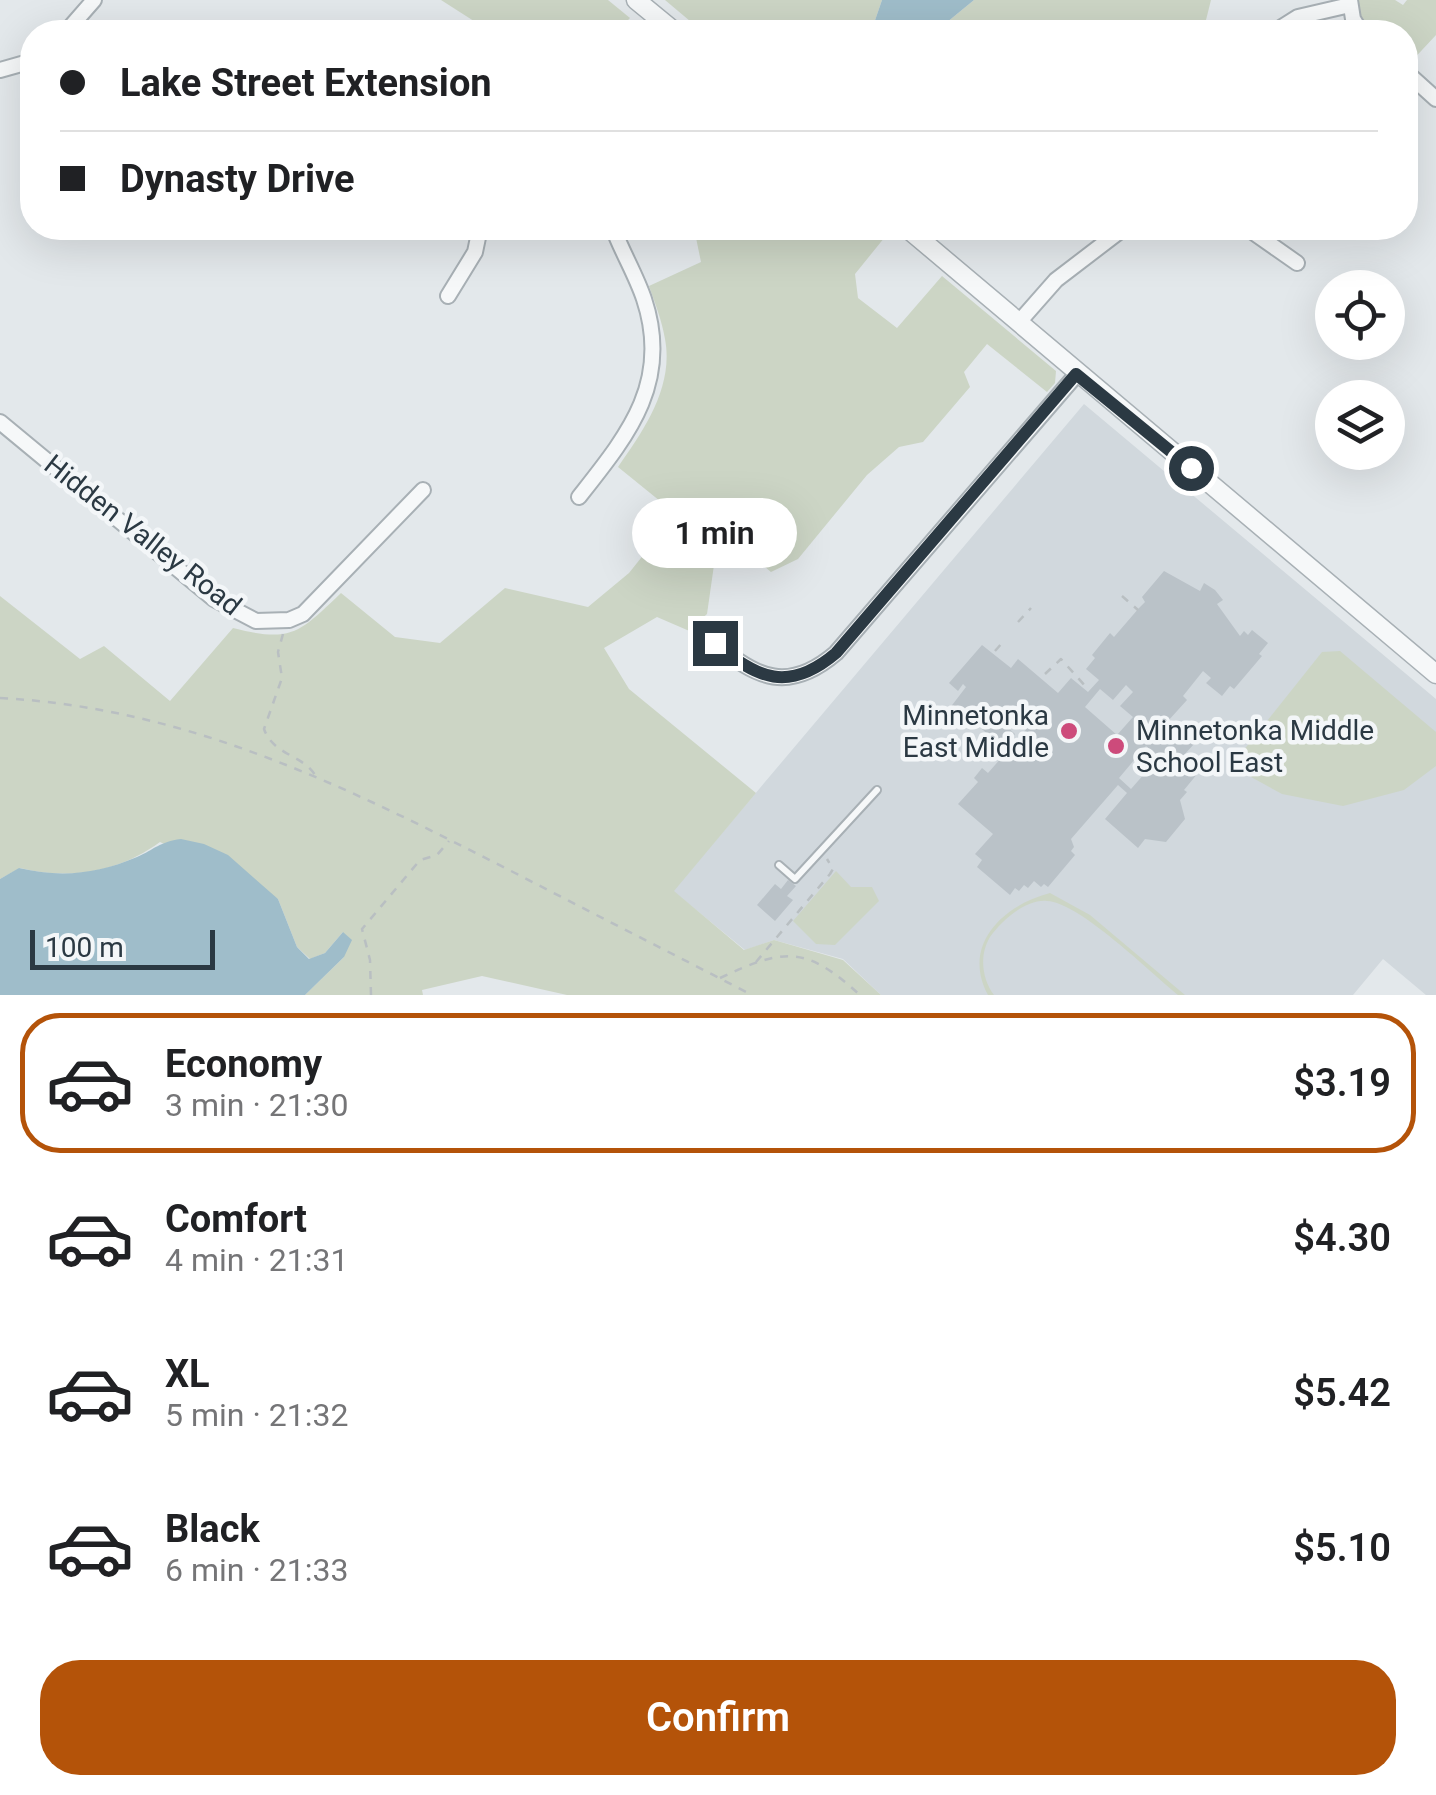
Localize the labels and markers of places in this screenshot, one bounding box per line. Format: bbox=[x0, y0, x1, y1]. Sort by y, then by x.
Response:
place label: Minnetonka East Middle bbox=[902, 699, 1049, 764]
place label: Minnetonka Middle School East bbox=[1136, 714, 1374, 779]
marker: Minnetonka East Middle bbox=[1058, 720, 1080, 742]
marker: Minnetonka Middle School East bbox=[1105, 735, 1127, 757]

